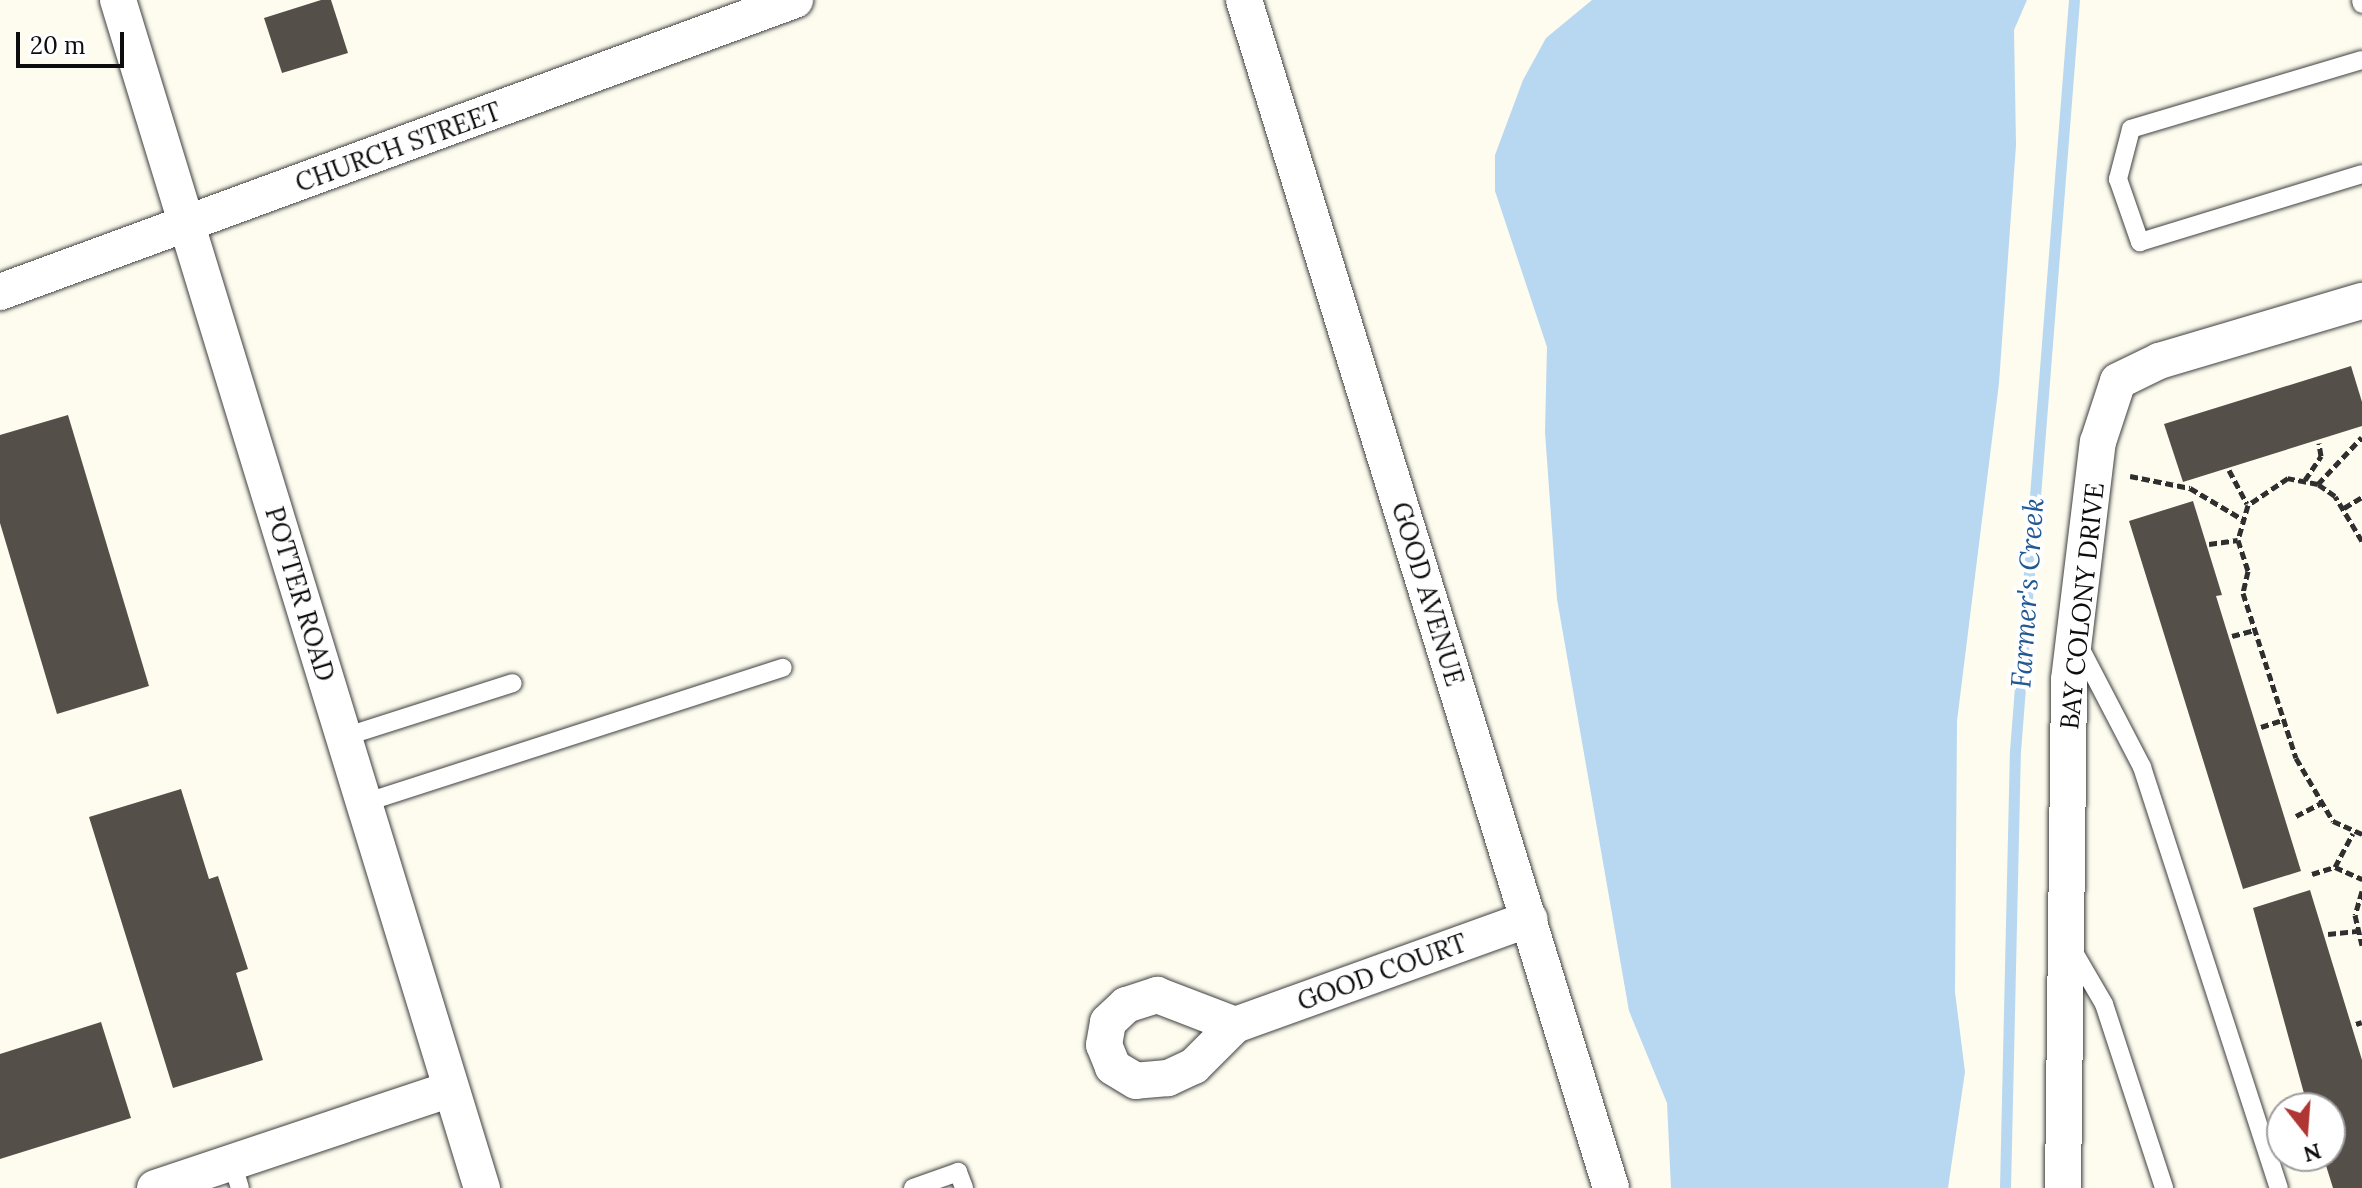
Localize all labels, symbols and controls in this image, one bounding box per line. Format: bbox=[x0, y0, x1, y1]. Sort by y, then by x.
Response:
scale bar bbox=[20, 16, 128, 66]
text: 20 m bbox=[30, 30, 86, 61]
street label: CHURCH STREET bbox=[291, 95, 505, 199]
street label: BAY COLONY DRIVE bbox=[2054, 481, 2110, 731]
water label: Farmer's Creek bbox=[2004, 497, 2050, 689]
street label: GOOD AVENUE bbox=[1385, 498, 1471, 690]
street label: POTTER ROAD bbox=[259, 503, 341, 685]
street label: GOOD COURT bbox=[1293, 927, 1471, 1017]
north arrow bbox=[2266, 1092, 2346, 1172]
text: N bbox=[2300, 1137, 2325, 1169]

